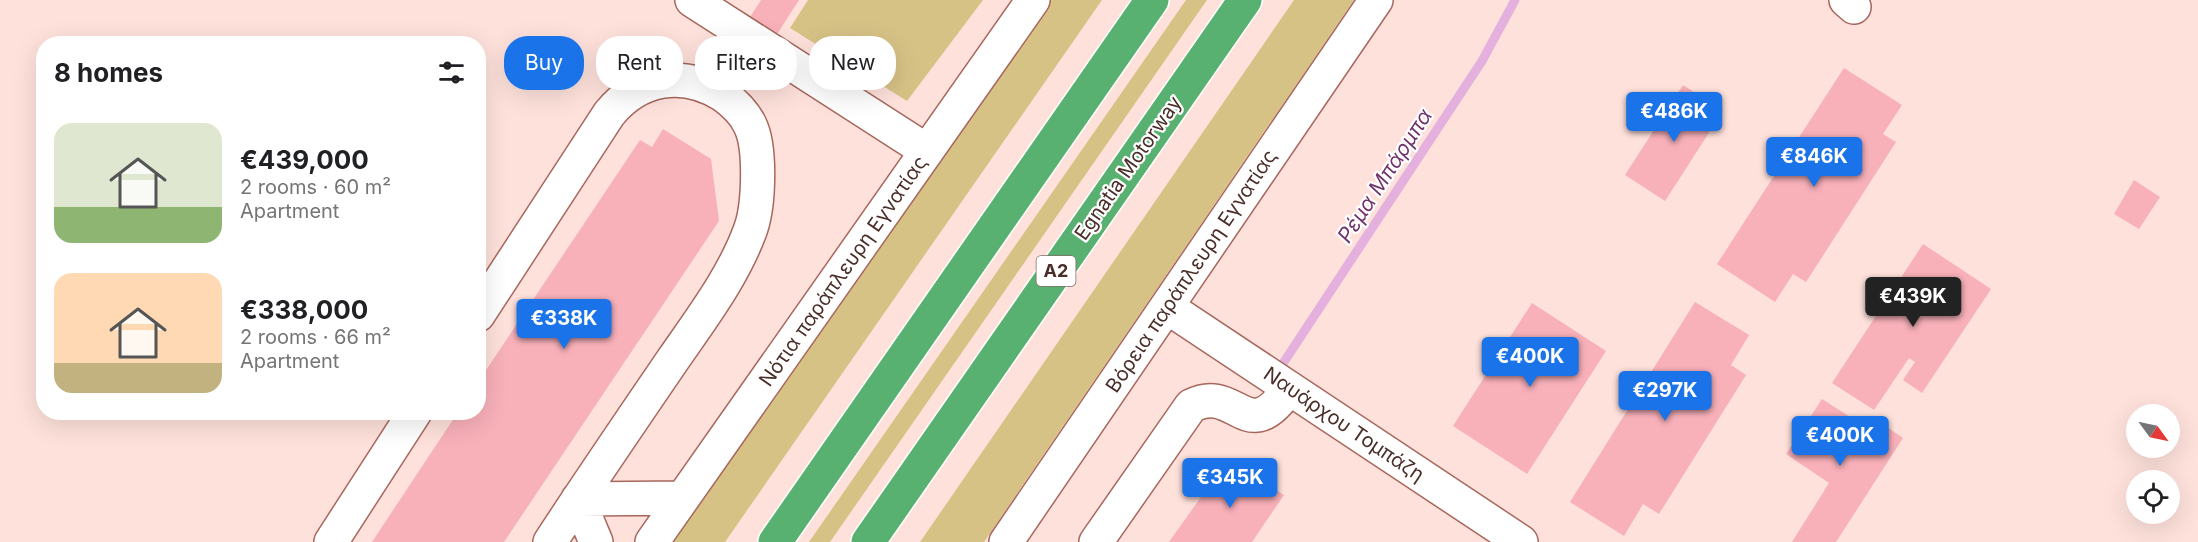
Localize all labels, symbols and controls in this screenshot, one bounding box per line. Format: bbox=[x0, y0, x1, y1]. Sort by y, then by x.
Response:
chip: Buy bbox=[504, 36, 584, 90]
chip: Rent bbox=[596, 36, 683, 90]
chip: Filters bbox=[695, 36, 797, 90]
chip: New bbox=[809, 36, 896, 90]
icon: filters bbox=[435, 56, 468, 89]
text: 8 homes bbox=[54, 57, 163, 88]
street label: Egnatia Motorway bbox=[1069, 91, 1187, 245]
pin: €486K bbox=[1632, 92, 1716, 143]
text: €486K bbox=[1640, 99, 1708, 123]
water label: Ρέμα Μπάρμπα bbox=[1332, 104, 1437, 247]
pin: €846K bbox=[1772, 137, 1856, 188]
text: €439,000 bbox=[240, 144, 369, 175]
text: €846K bbox=[1780, 144, 1848, 168]
street label: Βόρεια παράπλευρη Εγνατίας bbox=[1101, 145, 1281, 397]
icon: home bbox=[102, 147, 174, 219]
street label: Νότια παράπλευρη Εγνατίας bbox=[754, 151, 932, 391]
text: 2 rooms · 60 m² bbox=[240, 175, 391, 199]
text: Apartment bbox=[240, 199, 339, 223]
road number: Α2 bbox=[1036, 256, 1076, 286]
pin: €439K bbox=[1871, 277, 1955, 328]
text: €439K bbox=[1879, 284, 1947, 308]
text: €338,000 bbox=[240, 294, 368, 325]
icon: home bbox=[102, 297, 174, 369]
pin: €338K bbox=[522, 299, 606, 350]
text: €338K bbox=[531, 306, 597, 330]
text: 2 rooms · 66 m² bbox=[240, 325, 391, 349]
pin: €400K bbox=[1488, 337, 1572, 388]
text: €400K bbox=[1496, 344, 1564, 368]
text: Apartment bbox=[240, 349, 339, 373]
street label: Ναυάρχου Τομπάζη bbox=[1259, 361, 1429, 487]
pin: €297K bbox=[1623, 371, 1707, 422]
text: €297K bbox=[1633, 378, 1697, 402]
north arrow bbox=[2126, 404, 2180, 458]
map controls bbox=[2126, 404, 2180, 524]
pin: €400K bbox=[1798, 416, 1882, 467]
text: €400K bbox=[1806, 423, 1874, 447]
pin: €345K bbox=[1188, 458, 1272, 509]
text: €345K bbox=[1196, 465, 1264, 489]
button: locate bbox=[2126, 470, 2180, 524]

